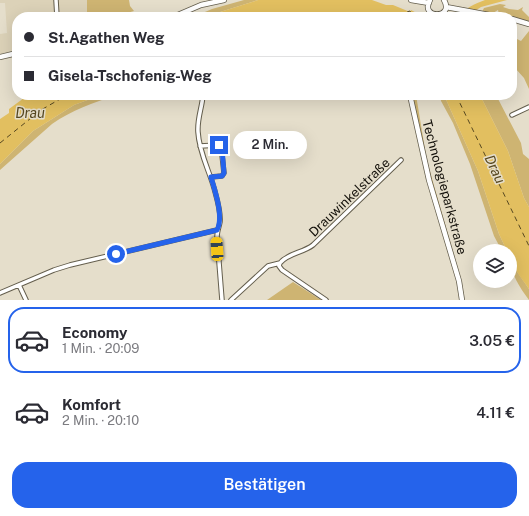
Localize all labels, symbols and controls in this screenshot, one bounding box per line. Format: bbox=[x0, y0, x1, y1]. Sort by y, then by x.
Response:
text: St.Agathen Weg bbox=[48, 29, 165, 46]
text: Gisela-Tschofenig-Weg bbox=[48, 67, 212, 84]
water label: Drau bbox=[15, 105, 45, 121]
street label: Technologieparkstraße bbox=[419, 118, 470, 256]
callout: 2 Min. bbox=[233, 131, 307, 159]
route end bbox=[210, 136, 228, 154]
text: 2 Min. bbox=[251, 137, 289, 152]
water label: Drau bbox=[481, 152, 509, 186]
street label: Drauwinkelstraße bbox=[306, 155, 393, 240]
car bbox=[210, 237, 224, 261]
map controls bbox=[473, 244, 517, 288]
button: layers bbox=[473, 244, 517, 288]
route start bbox=[107, 245, 125, 263]
icon: car bbox=[14, 322, 50, 358]
text: Economy bbox=[62, 324, 127, 341]
text: 3.05 € bbox=[469, 332, 515, 349]
text: 1 Min. · 20:09 bbox=[62, 341, 139, 356]
icon: car bbox=[14, 394, 50, 430]
text: Komfort bbox=[62, 396, 121, 413]
text: 4.11 € bbox=[476, 404, 515, 421]
text: 2 Min. · 20:10 bbox=[62, 413, 139, 428]
button: Bestätigen bbox=[12, 462, 517, 508]

